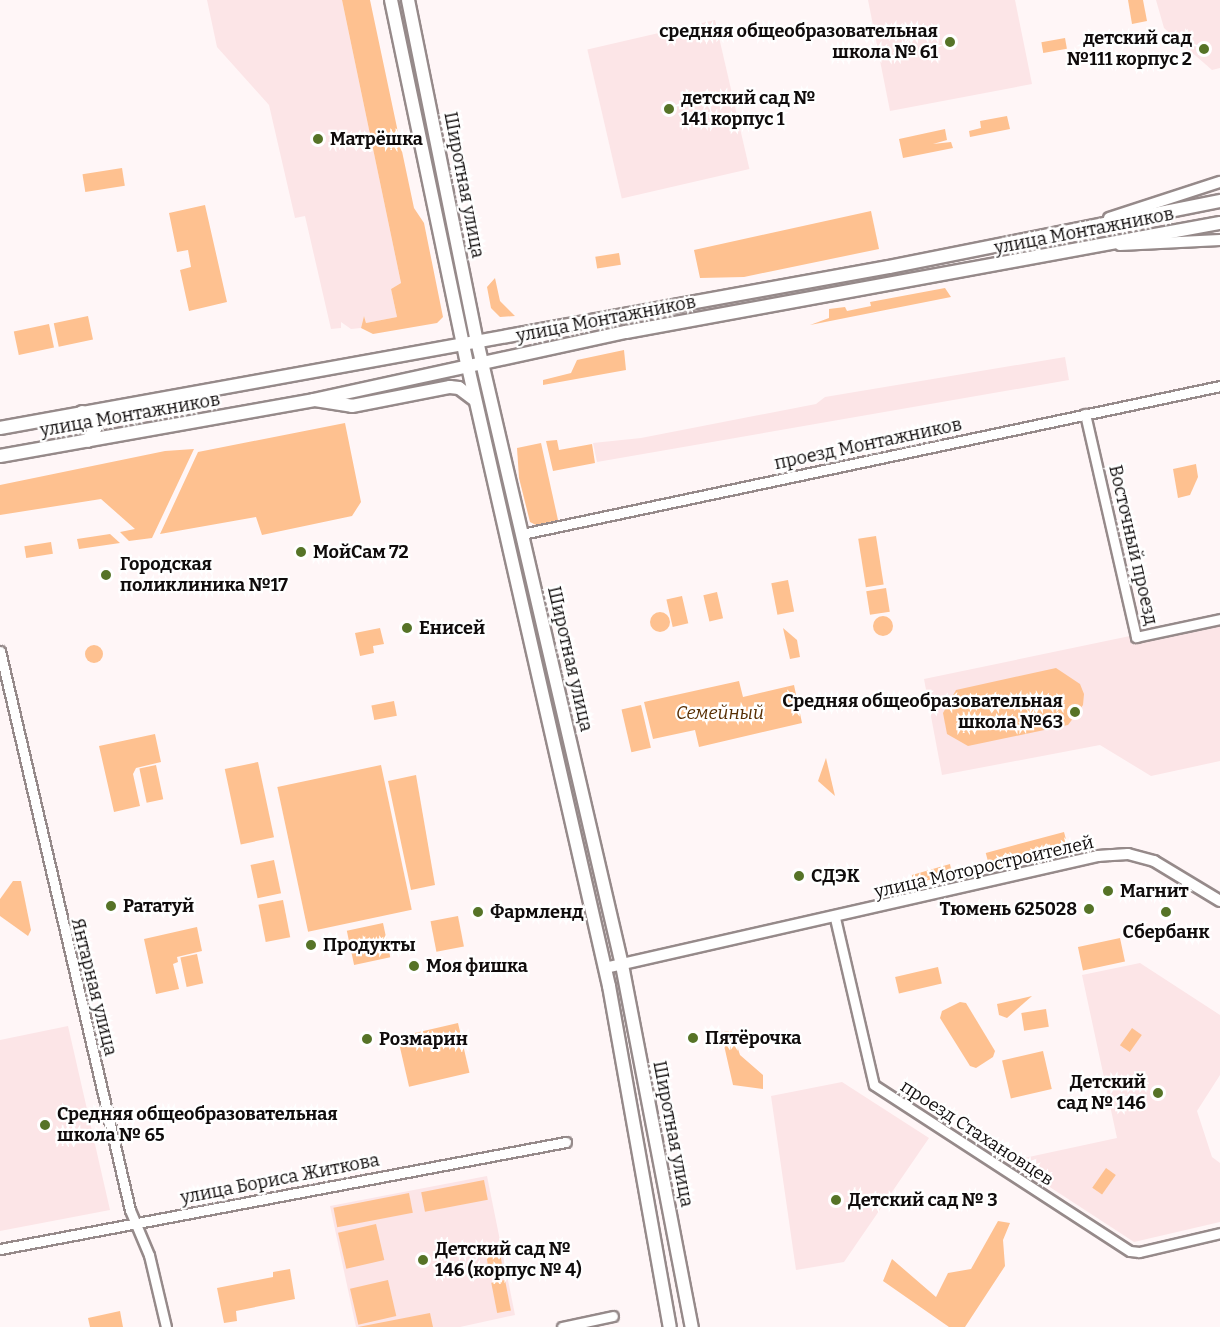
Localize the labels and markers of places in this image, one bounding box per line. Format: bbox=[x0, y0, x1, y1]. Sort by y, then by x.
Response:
place label: средняя общеобразовательная школа № 61 bbox=[659, 21, 938, 63]
place label: детский сад №111 корпус 2 bbox=[1067, 28, 1192, 70]
marker: средняя общеобразовательная школа № 61 bbox=[943, 35, 957, 49]
marker: детский сад №111 корпус 2 bbox=[1197, 42, 1211, 56]
place label: детский сад № 141 корпус 1 bbox=[681, 88, 816, 130]
marker: детский сад № 141 корпус 1 bbox=[662, 102, 676, 116]
place label: Матрёшка bbox=[330, 128, 423, 150]
marker: Матрёшка bbox=[311, 132, 325, 146]
place label: МойСам 72 bbox=[313, 541, 409, 563]
marker: МойСам 72 bbox=[294, 545, 308, 559]
place label: Городская поликлиника №17 bbox=[120, 554, 288, 596]
marker: Городская поликлиника №17 bbox=[97, 566, 115, 584]
place label: Енисей bbox=[419, 617, 485, 639]
marker: Енисей bbox=[400, 621, 414, 635]
place label: Средняя общеобразовательная школа №63 bbox=[782, 691, 1063, 734]
marker: Средняя общеобразовательная школа №63 bbox=[1068, 705, 1082, 719]
place label: СДЭК bbox=[811, 865, 860, 887]
marker: СДЭК bbox=[792, 869, 806, 883]
place label: Магнит bbox=[1120, 880, 1189, 902]
marker: Магнит bbox=[1101, 884, 1115, 898]
place label: Рататуй bbox=[123, 895, 194, 917]
place label: Тюмень 625028 bbox=[939, 898, 1077, 920]
marker: Рататуй bbox=[104, 899, 118, 913]
place label: Фармленд bbox=[490, 901, 584, 923]
marker: Тюмень 625028 bbox=[1082, 902, 1096, 916]
marker: Фармленд bbox=[471, 905, 485, 919]
marker: Сбербанк bbox=[1159, 905, 1173, 919]
place label: Сбербанк bbox=[1123, 921, 1209, 943]
place label: Продукты bbox=[323, 934, 416, 956]
marker: Продукты bbox=[304, 938, 318, 952]
place label: Моя фишка bbox=[426, 955, 528, 977]
marker: Моя фишка bbox=[407, 959, 421, 973]
place label: Пятёрочка bbox=[705, 1027, 801, 1049]
place label: Розмарин bbox=[379, 1028, 468, 1050]
marker: Пятёрочка bbox=[686, 1031, 700, 1045]
marker: Розмарин bbox=[360, 1032, 374, 1046]
place label: Детский сад № 146 bbox=[1057, 1072, 1146, 1114]
marker: Детский сад № 146 bbox=[1151, 1086, 1165, 1100]
place label: Средняя общеобразовательная школа № 65 bbox=[57, 1104, 338, 1146]
marker: Средняя общеобразовательная школа № 65 bbox=[38, 1118, 52, 1132]
place label: Детский сад № 3 bbox=[848, 1189, 998, 1211]
marker: Детский сад № 3 bbox=[829, 1193, 843, 1207]
place label: Детский сад № 146 (корпус № 4) bbox=[435, 1239, 582, 1282]
marker: Детский сад № 146 (корпус № 4) bbox=[416, 1253, 430, 1267]

